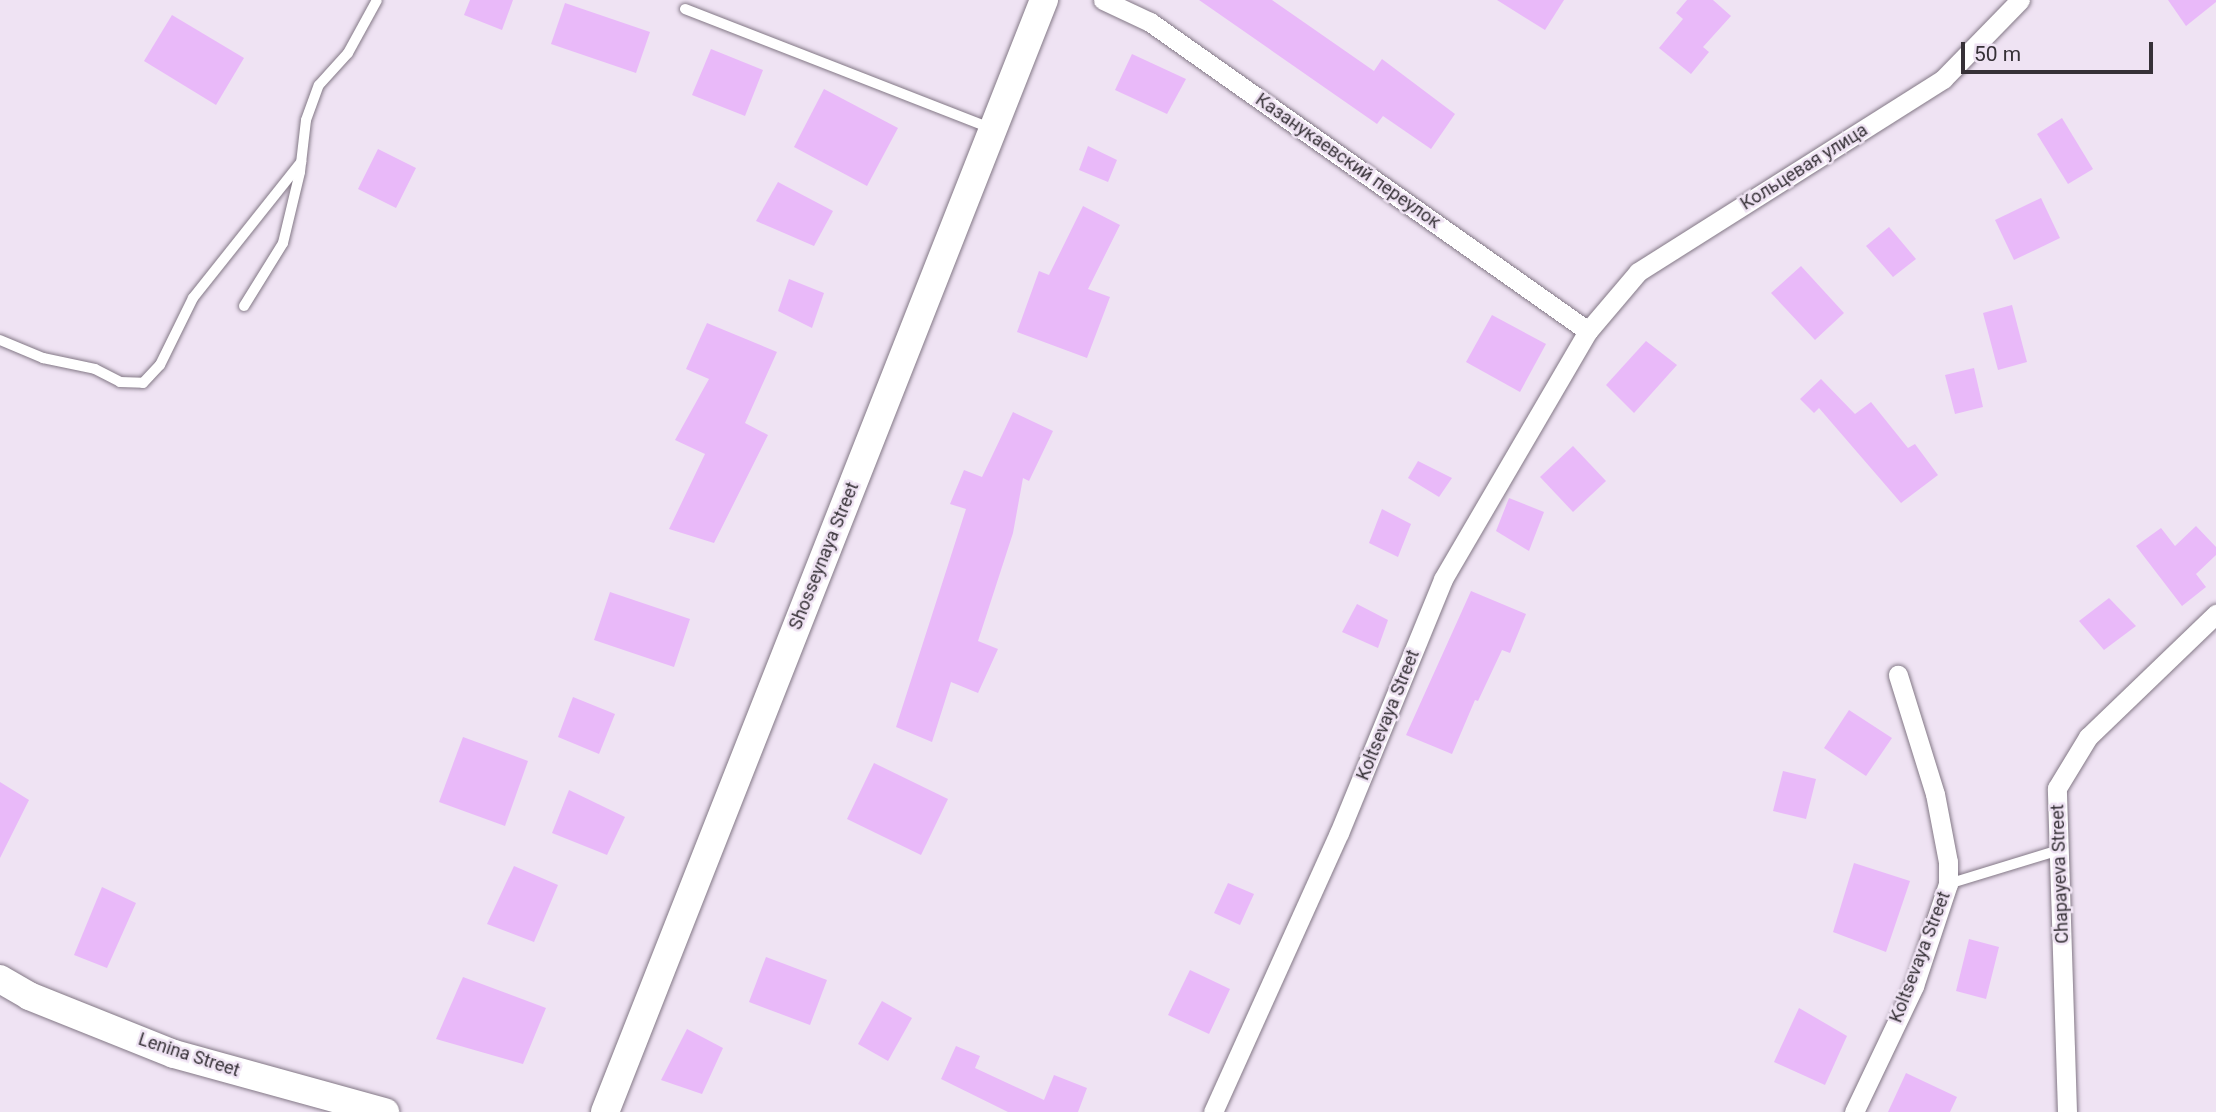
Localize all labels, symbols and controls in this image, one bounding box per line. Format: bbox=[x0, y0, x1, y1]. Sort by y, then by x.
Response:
scale bar bbox=[1964, 28, 2156, 72]
text: 50 m bbox=[1974, 42, 2021, 66]
street label: Казанукаевский переулок bbox=[1251, 89, 1445, 233]
street label: Кольцевая улица bbox=[1737, 119, 1871, 215]
street label: Shosseynaya Street bbox=[785, 479, 863, 633]
street label: Koltsevaya Street bbox=[1352, 647, 1424, 783]
street label: Chapayeva Street bbox=[2047, 804, 2073, 944]
street label: Koltsevaya Street bbox=[1885, 888, 1955, 1026]
street label: Lenina Street bbox=[136, 1028, 242, 1082]

